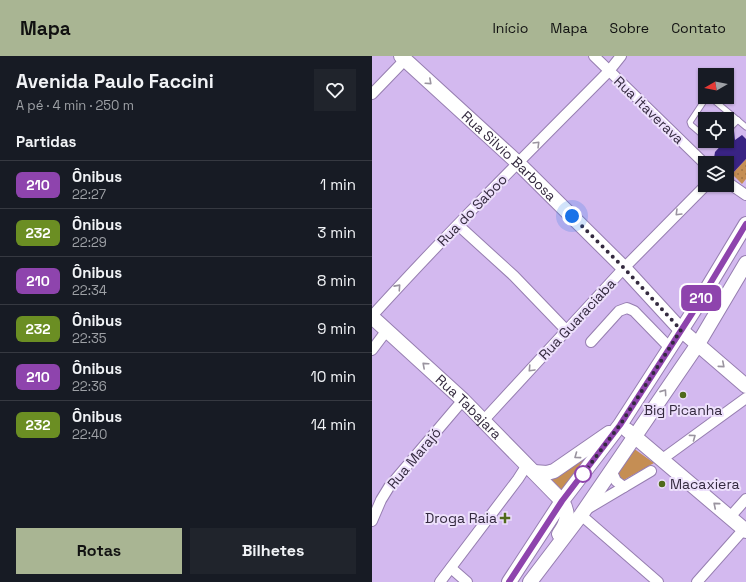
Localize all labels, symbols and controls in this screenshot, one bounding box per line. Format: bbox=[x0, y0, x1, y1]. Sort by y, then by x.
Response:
text: Mapa bbox=[20, 16, 71, 41]
text: Início bbox=[492, 19, 528, 37]
text: Mapa bbox=[550, 19, 588, 37]
text: Sobre bbox=[610, 19, 649, 37]
text: Contato bbox=[671, 19, 726, 37]
north arrow bbox=[698, 68, 734, 104]
map controls bbox=[698, 68, 734, 192]
text: Avenida Paulo Faccini bbox=[16, 69, 214, 94]
button: heart bbox=[314, 69, 356, 111]
street label: Rua Itaverava bbox=[610, 72, 688, 148]
one-way arrow bbox=[425, 78, 432, 85]
text: A pé · 4 min · 250 m bbox=[16, 97, 134, 114]
street label: Rua Silvio Barbosa bbox=[458, 107, 560, 205]
button: locate bbox=[698, 112, 734, 148]
text: Partidas bbox=[16, 132, 76, 151]
one-way arrow bbox=[532, 141, 540, 149]
button: layers bbox=[698, 156, 734, 192]
text: Ônibus bbox=[72, 167, 122, 186]
street label: Rua do Saboo bbox=[433, 170, 511, 250]
text: 1 min bbox=[320, 175, 356, 194]
text: 210 bbox=[26, 176, 50, 194]
text: 22:27 bbox=[72, 186, 106, 203]
your location bbox=[562, 206, 582, 226]
one-way arrow bbox=[675, 208, 683, 216]
text: Ônibus bbox=[72, 215, 122, 234]
text: 3 min bbox=[317, 223, 356, 242]
text: 232 bbox=[25, 224, 51, 242]
text: 22:29 bbox=[72, 234, 107, 251]
text: Ônibus bbox=[72, 263, 122, 282]
text: 8 min bbox=[317, 271, 356, 290]
text: 210 bbox=[26, 272, 50, 290]
street label: Rua Guaraciaba bbox=[535, 275, 619, 363]
text: 22:34 bbox=[72, 282, 107, 299]
one-way arrow bbox=[393, 285, 400, 292]
line badge: 210 bbox=[678, 285, 724, 311]
text: 210 bbox=[689, 289, 713, 307]
text: Ônibus bbox=[72, 311, 122, 330]
text: 9 min bbox=[317, 319, 356, 338]
text: 232 bbox=[25, 320, 51, 338]
text: 22:35 bbox=[72, 330, 107, 347]
text: Ônibus bbox=[72, 359, 122, 378]
one-way arrow bbox=[717, 360, 725, 367]
one-way arrow bbox=[422, 363, 430, 370]
one-way arrow bbox=[528, 364, 535, 371]
text: 10 min bbox=[310, 367, 356, 386]
text: 210 bbox=[26, 368, 50, 386]
street label: Rua Tabajara bbox=[432, 370, 506, 443]
text: 22:36 bbox=[72, 378, 107, 395]
one-way arrow bbox=[659, 389, 667, 396]
marker: Big Picanha bbox=[678, 390, 688, 400]
place label: Big Picanha bbox=[644, 401, 722, 419]
text: Ônibus bbox=[72, 407, 122, 426]
text: 14 min bbox=[311, 415, 356, 434]
text: 232 bbox=[25, 416, 51, 434]
street label: Rua Marajó bbox=[383, 424, 445, 492]
text: 22:40 bbox=[72, 426, 107, 443]
one-way arrow bbox=[689, 435, 696, 442]
one-way arrow bbox=[575, 451, 582, 458]
unlabelled marker bbox=[574, 465, 592, 483]
place label: Macaxiera bbox=[670, 475, 740, 493]
marker: Macaxiera bbox=[657, 479, 667, 489]
one-way arrow bbox=[714, 503, 721, 510]
place label: Droga Raia bbox=[425, 509, 497, 527]
marker: Droga Raia bbox=[500, 513, 510, 523]
button: Rotas bbox=[16, 528, 182, 574]
button: Bilhetes bbox=[190, 528, 356, 574]

